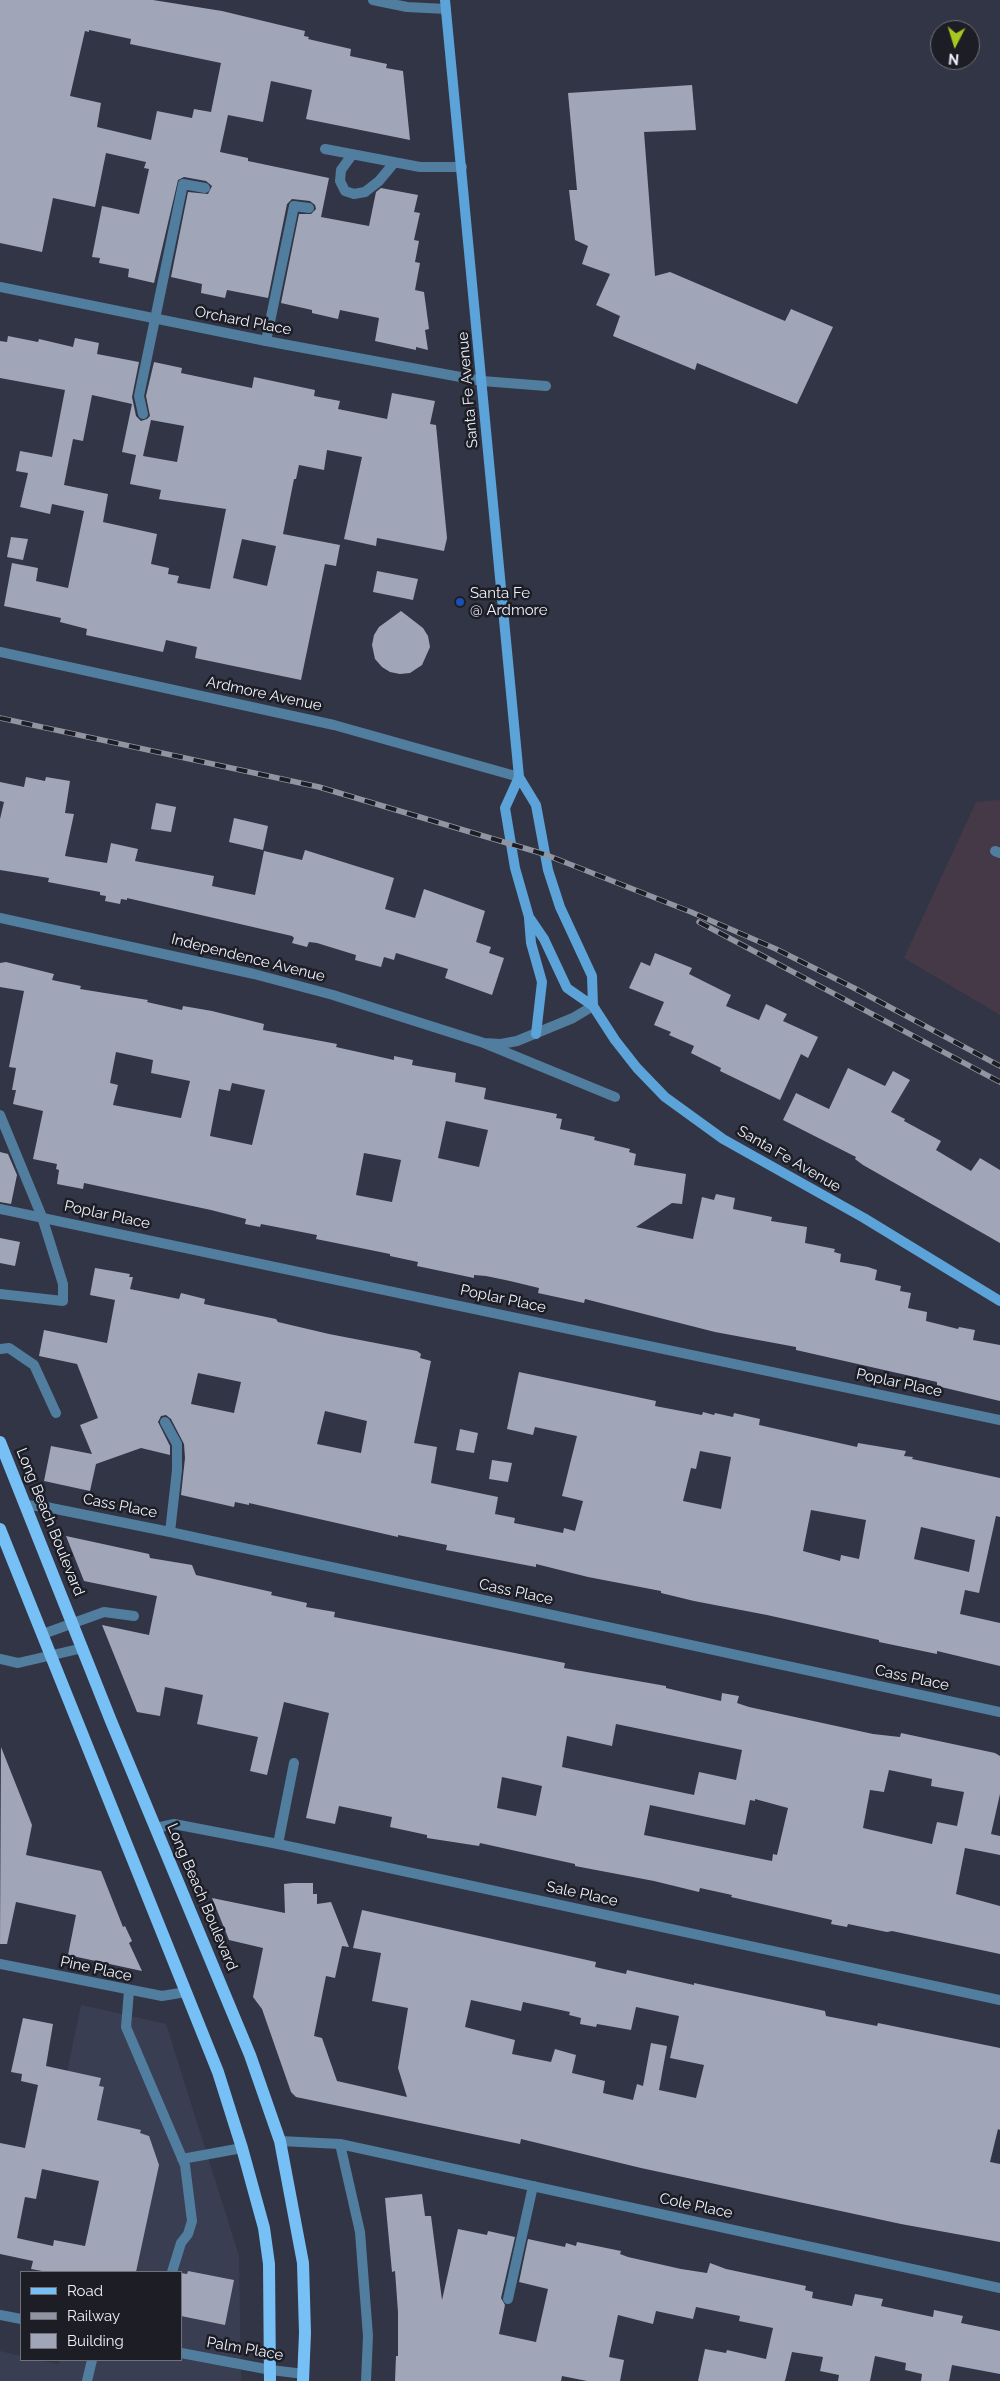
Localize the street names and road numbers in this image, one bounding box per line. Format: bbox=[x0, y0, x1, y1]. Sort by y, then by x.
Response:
street label: Orchard Place bbox=[193, 303, 293, 339]
street label: Santa Fe Avenue bbox=[454, 331, 482, 449]
street label: Ardmore Avenue bbox=[205, 673, 323, 715]
street label: Independence Avenue bbox=[169, 930, 327, 986]
street label: Santa Fe Avenue bbox=[734, 1122, 844, 1196]
street label: Poplar Place bbox=[62, 1197, 152, 1233]
street label: Poplar Place bbox=[458, 1281, 548, 1317]
street label: Poplar Place bbox=[854, 1365, 944, 1401]
street label: Long Beach Boulevard bbox=[12, 1445, 88, 1599]
street label: Cass Place bbox=[81, 1490, 159, 1522]
street label: Cass Place bbox=[477, 1575, 555, 1609]
street label: Cass Place bbox=[873, 1661, 951, 1695]
street label: Long Beach Boulevard bbox=[163, 1821, 241, 1973]
street label: Sale Place bbox=[545, 1878, 619, 1910]
street label: Pine Place bbox=[59, 1953, 133, 1985]
street label: Cole Place bbox=[658, 2189, 734, 2223]
street label: Palm Place bbox=[205, 2333, 285, 2365]

